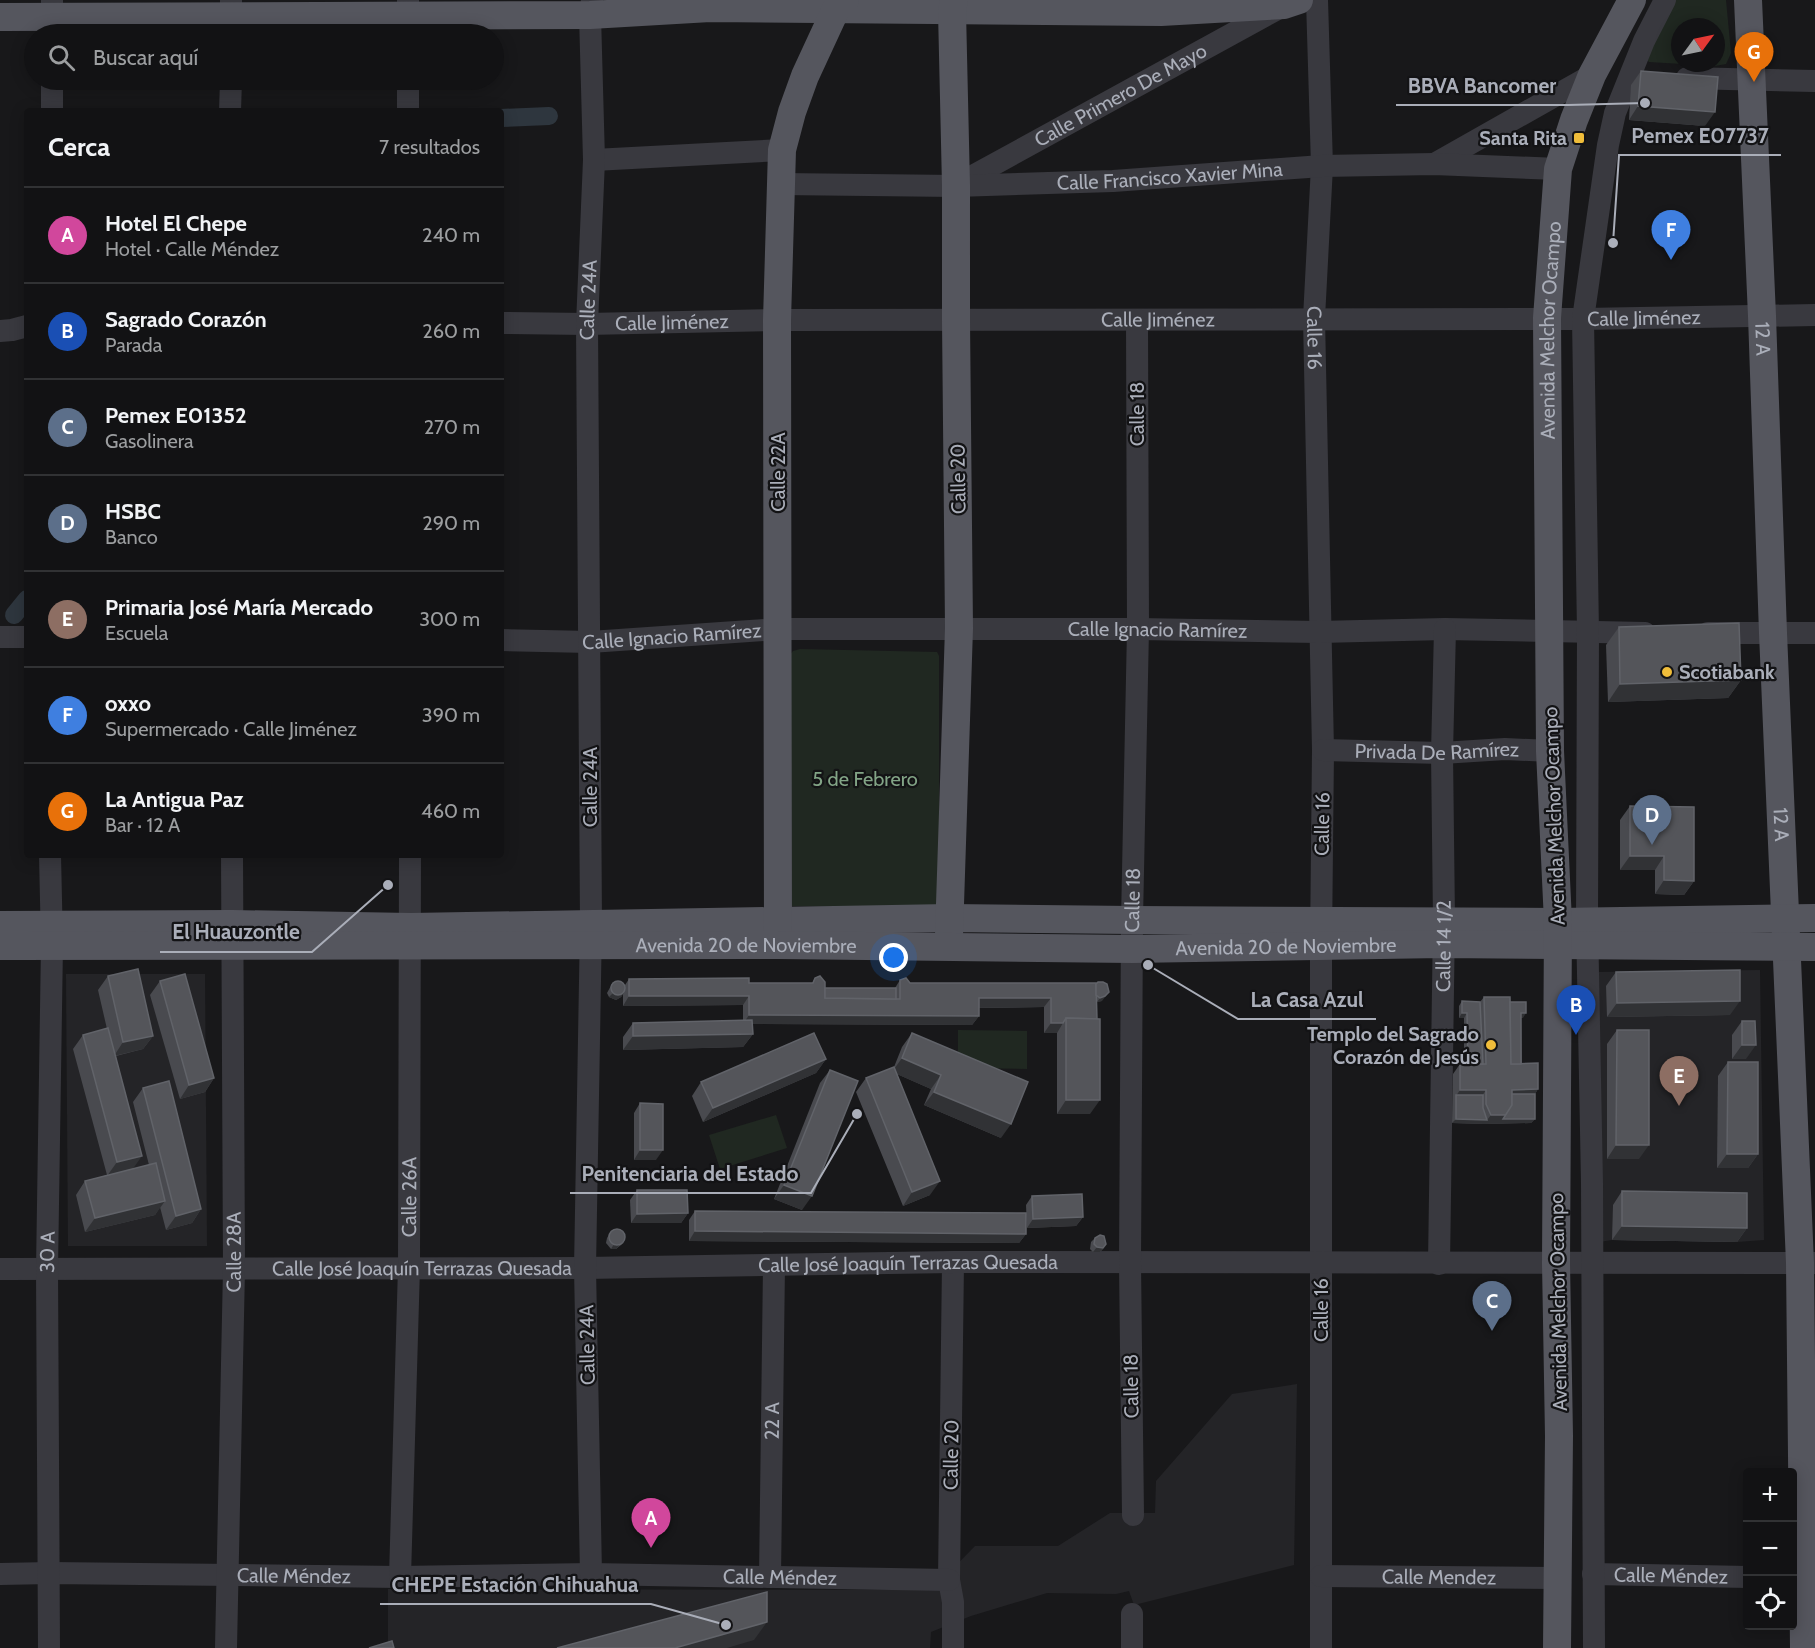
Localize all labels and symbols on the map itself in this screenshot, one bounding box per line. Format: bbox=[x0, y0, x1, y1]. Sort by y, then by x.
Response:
north arrow bbox=[1671, 18, 1725, 72]
pin: G bbox=[1734, 32, 1774, 82]
street label: Calle Primero De Mayo bbox=[1030, 38, 1211, 152]
callout: BBVA Bancomer bbox=[1396, 66, 1568, 105]
text: BBVA Bancomer bbox=[1408, 73, 1556, 98]
callout: Pemex E07737 bbox=[1619, 116, 1781, 155]
text: Pemex E07737 bbox=[1631, 123, 1769, 148]
place label: Santa Rita bbox=[1479, 126, 1567, 150]
marker: Santa Rita bbox=[1572, 131, 1586, 145]
street label: Calle Francisco Xavier Mina bbox=[1057, 157, 1284, 195]
pin: F bbox=[1652, 210, 1690, 260]
street label: Avenida Melchor Ocampo bbox=[1535, 220, 1566, 440]
street label: Calle 24A bbox=[575, 259, 602, 340]
street label: Calle 16 bbox=[1302, 305, 1327, 370]
street label: Calle Jiménez bbox=[1587, 305, 1701, 331]
street label: Calle Jiménez bbox=[1101, 307, 1215, 332]
street label: Calle Jiménez bbox=[615, 309, 729, 335]
street label: 12 A bbox=[1750, 321, 1775, 357]
street label: Calle 18 bbox=[1125, 382, 1149, 446]
street label: Calle 22A bbox=[766, 432, 790, 512]
street label: Calle 20 bbox=[945, 444, 971, 514]
street label: Calle Ignacio Ramírez bbox=[1068, 617, 1248, 643]
street label: Calle Ignacio Ramírez bbox=[582, 618, 762, 654]
place label: Scotiabank bbox=[1679, 660, 1775, 684]
marker: Scotiabank bbox=[1660, 665, 1674, 679]
street label: Avenida Melchor Ocampo bbox=[1538, 706, 1570, 926]
street label: Privada De Ramírez bbox=[1354, 737, 1520, 765]
street label: Calle 24A bbox=[578, 746, 602, 827]
park label: 5 de Febrero bbox=[812, 767, 918, 791]
street label: Calle 16 bbox=[1309, 792, 1335, 856]
pin: D bbox=[1632, 796, 1672, 845]
street label: 12 A bbox=[1768, 807, 1794, 842]
street label: Calle 18 bbox=[1120, 867, 1145, 932]
street label: Calle 14 1/2 bbox=[1431, 900, 1456, 992]
callout: El Huauzontle bbox=[160, 913, 312, 952]
text: El Huauzontle bbox=[172, 919, 300, 944]
street label: Avenida 20 de Noviembre bbox=[635, 933, 857, 958]
street label: Avenida 20 de Noviembre bbox=[1175, 933, 1397, 960]
your location bbox=[879, 943, 908, 972]
callout: La Casa Azul bbox=[1238, 980, 1376, 1019]
pin: B bbox=[1556, 986, 1596, 1035]
text: La Casa Azul bbox=[1250, 987, 1364, 1012]
place label: Templo del Sagrado Corazón de Jesús bbox=[1307, 1022, 1479, 1069]
marker: Templo del Sagrado Corazón de Jesús bbox=[1484, 1038, 1498, 1052]
pin: E bbox=[1660, 1056, 1698, 1106]
callout: Penitenciaria del Estado bbox=[570, 1154, 811, 1193]
street label: Calle 26A bbox=[397, 1156, 421, 1237]
text: Penitenciaria del Estado bbox=[581, 1161, 799, 1186]
street label: Avenida Melchor Ocampo bbox=[1544, 1193, 1572, 1411]
street label: Calle 28A bbox=[222, 1211, 246, 1293]
street label: 30 A bbox=[35, 1230, 60, 1273]
street label: Calle José Joaquín Terrazas Quesada bbox=[758, 1250, 1058, 1277]
street label: Calle José Joaquín Terrazas Quesada bbox=[272, 1256, 572, 1281]
street label: Calle 16 bbox=[1309, 1278, 1333, 1342]
pin: C bbox=[1472, 1282, 1512, 1331]
street label: Calle 24A bbox=[574, 1304, 600, 1385]
street label: Calle 18 bbox=[1118, 1353, 1144, 1419]
street label: 22 A bbox=[760, 1401, 784, 1440]
street label: Calle 20 bbox=[938, 1420, 964, 1490]
pin: A bbox=[632, 1498, 670, 1548]
street label: Calle Méndez bbox=[1614, 1562, 1728, 1589]
street label: Calle Méndez bbox=[237, 1563, 351, 1588]
street label: Calle Méndez bbox=[723, 1564, 837, 1590]
callout: CHEPE Estación Chihuahua bbox=[380, 1565, 651, 1604]
street label: Calle Mendez bbox=[1382, 1565, 1496, 1589]
text: CHEPE Estación Chihuahua bbox=[391, 1572, 639, 1597]

